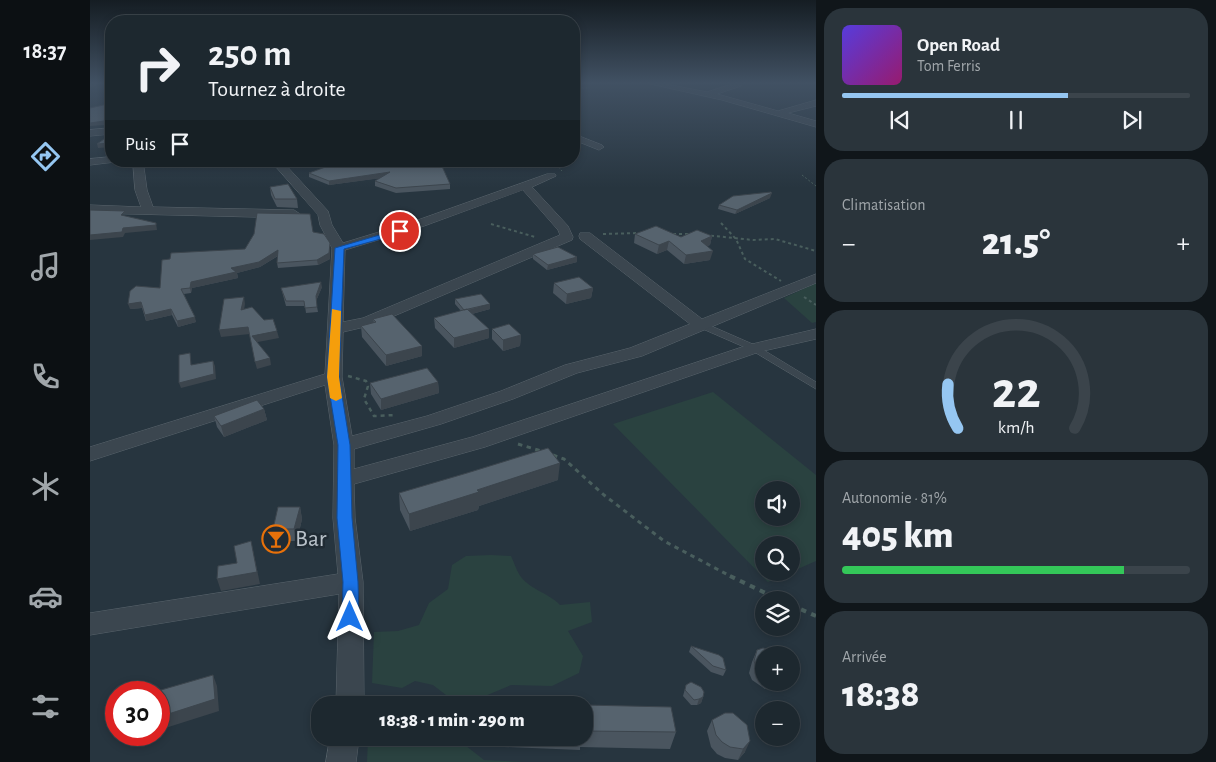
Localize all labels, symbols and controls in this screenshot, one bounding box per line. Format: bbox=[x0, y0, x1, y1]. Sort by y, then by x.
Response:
icon: right bbox=[125, 35, 190, 100]
text: Open Road bbox=[917, 36, 1000, 55]
text: 250 m bbox=[208, 37, 291, 72]
text: 18:37 bbox=[24, 40, 66, 62]
text: Tom Ferris bbox=[917, 58, 981, 74]
text: Tournez à droite bbox=[208, 78, 346, 100]
icon: previous bbox=[886, 106, 914, 134]
icon: pause bbox=[1002, 106, 1030, 134]
icon: next bbox=[1118, 106, 1146, 134]
icon: arrive bbox=[166, 130, 194, 158]
text: Puis bbox=[125, 135, 156, 154]
icon: directions bbox=[28, 139, 63, 174]
text: Climatisation bbox=[842, 197, 926, 213]
pin bbox=[379, 210, 421, 252]
icon: arrive bbox=[386, 217, 414, 245]
text: 21.5° bbox=[982, 224, 1050, 262]
text: − bbox=[842, 230, 855, 258]
text: + bbox=[1177, 230, 1190, 258]
icon: music bbox=[28, 249, 63, 284]
icon: phone bbox=[28, 359, 63, 394]
text: 22 bbox=[992, 365, 1040, 417]
text: km/h bbox=[998, 419, 1034, 437]
icon: climate bbox=[28, 469, 63, 504]
map controls bbox=[755, 481, 800, 746]
button: sound bbox=[755, 481, 800, 526]
text: Autonomie · 81% bbox=[842, 490, 947, 506]
text: 405 km bbox=[842, 517, 954, 555]
bar icon: Bar bbox=[261, 524, 291, 554]
place label: Bar bbox=[295, 527, 327, 551]
button: search bbox=[755, 536, 800, 581]
icon: car bbox=[28, 579, 63, 614]
position arrow bbox=[323, 590, 375, 642]
button: layers bbox=[755, 591, 800, 636]
button: + bbox=[755, 646, 800, 691]
text: Arrivée bbox=[842, 649, 887, 665]
text: 18:38 bbox=[842, 676, 920, 714]
speed limit sign: 30 bbox=[105, 681, 170, 746]
icon: filters bbox=[28, 689, 63, 724]
button: − bbox=[755, 701, 800, 746]
text: 18:38 · 1 min · 290 m bbox=[379, 711, 525, 730]

